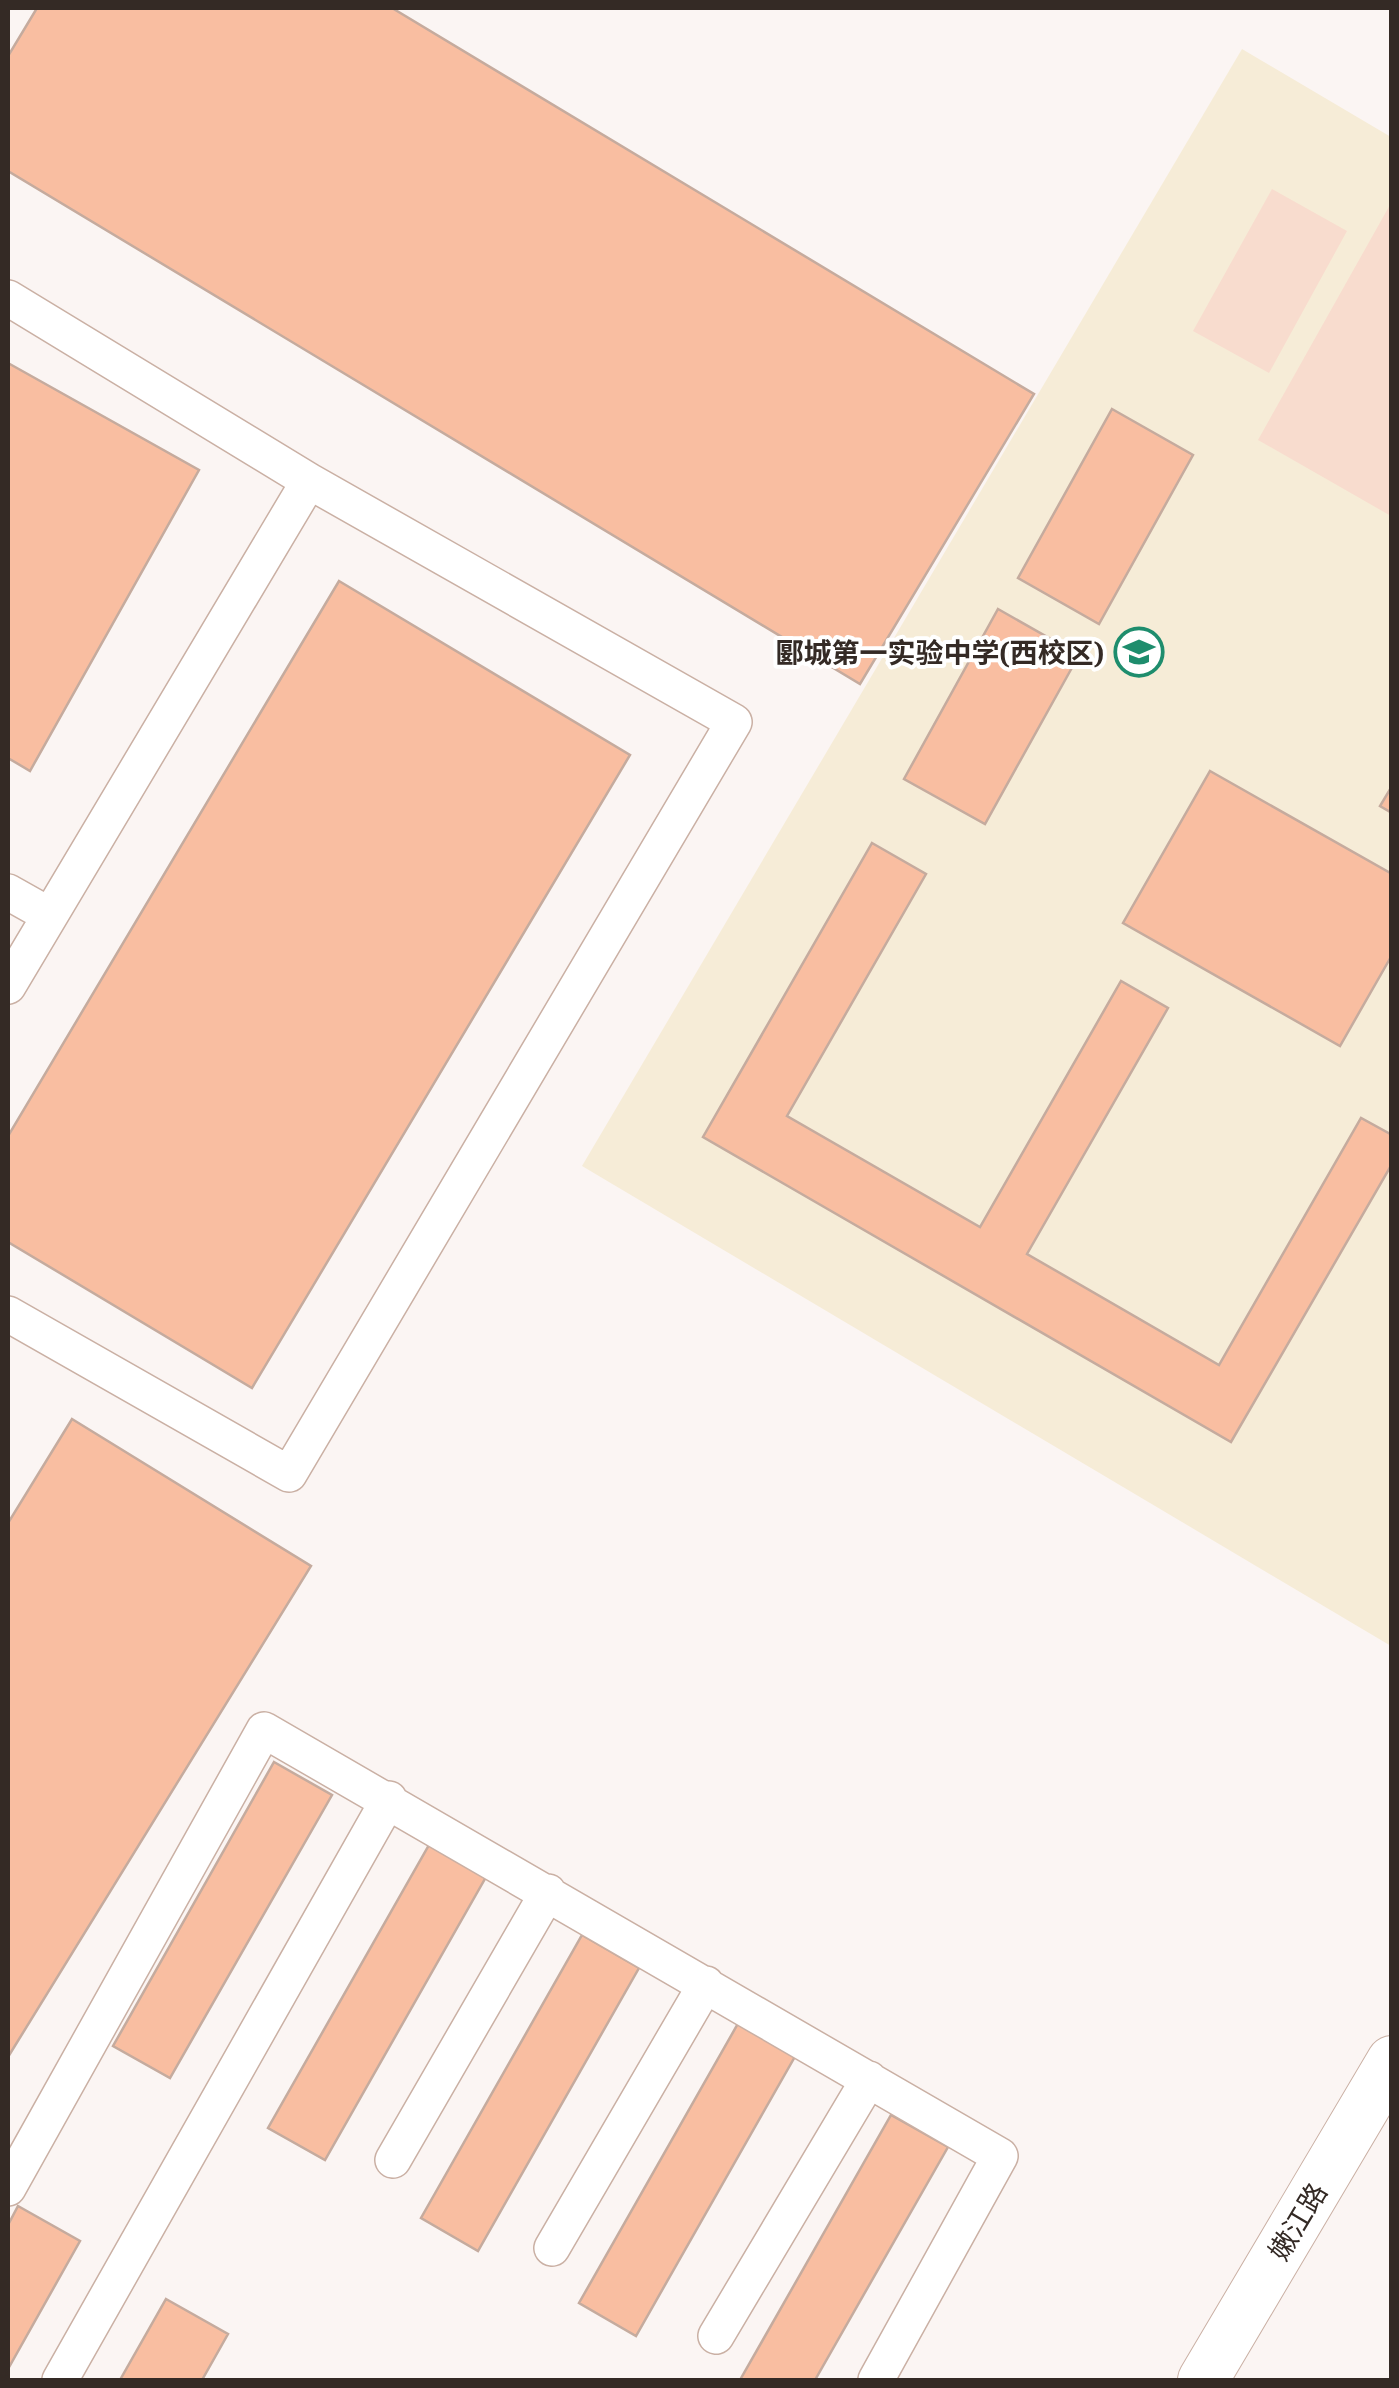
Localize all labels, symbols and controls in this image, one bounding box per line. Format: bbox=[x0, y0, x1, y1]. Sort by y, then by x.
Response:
school or university icon: 郾城第一实验中学(西校区) bbox=[1113, 626, 1165, 678]
place label: 郾城第一实验中学(西校区) bbox=[776, 635, 1104, 669]
street label: 嫩江路 bbox=[1261, 2176, 1333, 2266]

